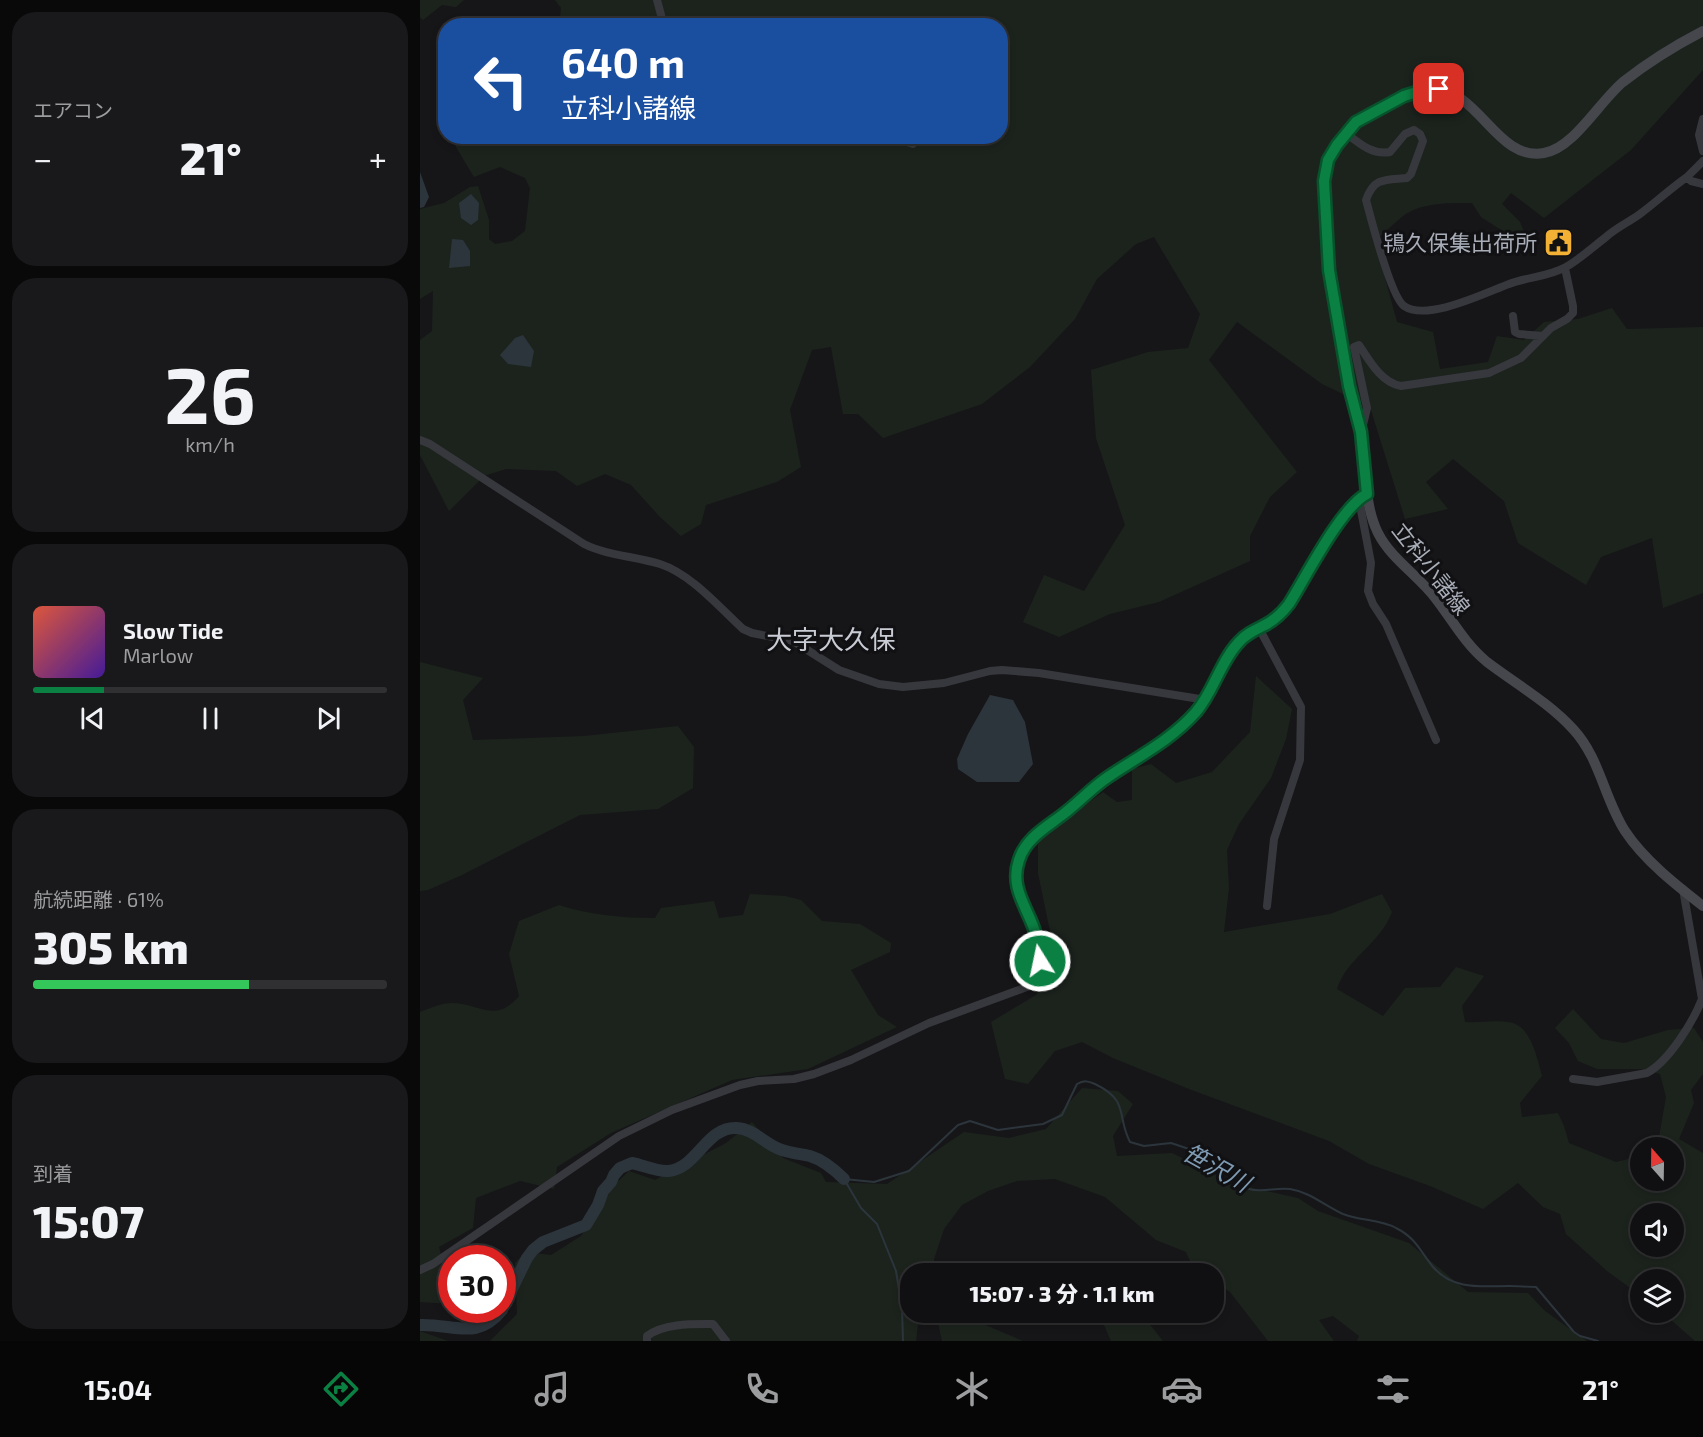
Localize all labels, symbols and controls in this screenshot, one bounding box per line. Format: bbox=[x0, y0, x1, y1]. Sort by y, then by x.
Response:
text: 640 m bbox=[561, 36, 685, 86]
icon: left bbox=[462, 42, 540, 120]
pin bbox=[1413, 63, 1464, 114]
icon: arrive bbox=[1422, 72, 1455, 105]
text: 立科小諸線 bbox=[561, 91, 696, 123]
text: エアコン bbox=[33, 98, 113, 122]
text: 21° bbox=[180, 130, 242, 184]
text: − bbox=[33, 138, 52, 178]
text: + bbox=[369, 138, 387, 178]
public building icon: 鴇久保集出荷所 bbox=[1542, 226, 1574, 258]
place label: 鴇久保集出荷所 bbox=[1383, 229, 1537, 255]
text: 26 bbox=[164, 346, 256, 440]
text: km/h bbox=[185, 432, 235, 456]
street label: 立科小諸線 bbox=[1388, 517, 1476, 619]
text: Slow Tide bbox=[123, 617, 223, 643]
district label: 大字大久保 bbox=[766, 623, 896, 654]
text: Marlow bbox=[123, 643, 193, 667]
icon: previous bbox=[76, 702, 109, 735]
icon: pause bbox=[194, 702, 227, 735]
icon: next bbox=[312, 702, 345, 735]
text: 航続距離 · 61% bbox=[33, 887, 164, 911]
text: 305 km bbox=[33, 919, 189, 973]
position arrow bbox=[1008, 929, 1072, 993]
water label: 笹沢川 bbox=[1178, 1137, 1258, 1199]
north arrow bbox=[1630, 1137, 1684, 1191]
map controls bbox=[1630, 1137, 1684, 1323]
text: 到着 bbox=[33, 1161, 73, 1185]
text: 15:07 bbox=[33, 1193, 144, 1247]
button: sound bbox=[1630, 1203, 1684, 1257]
speed limit sign: 30 bbox=[438, 1245, 516, 1323]
button: layers bbox=[1630, 1269, 1684, 1323]
text: 15:07 · 3 分 · 1.1 km bbox=[970, 1280, 1154, 1306]
icon: directions bbox=[320, 1368, 362, 1410]
icon: music bbox=[531, 1368, 573, 1410]
icon: phone bbox=[741, 1368, 783, 1410]
icon: climate bbox=[951, 1368, 993, 1410]
icon: car bbox=[1161, 1368, 1203, 1410]
icon: filters bbox=[1372, 1368, 1414, 1410]
text: 15:04 bbox=[84, 1373, 152, 1405]
text: 21° bbox=[1582, 1373, 1619, 1405]

